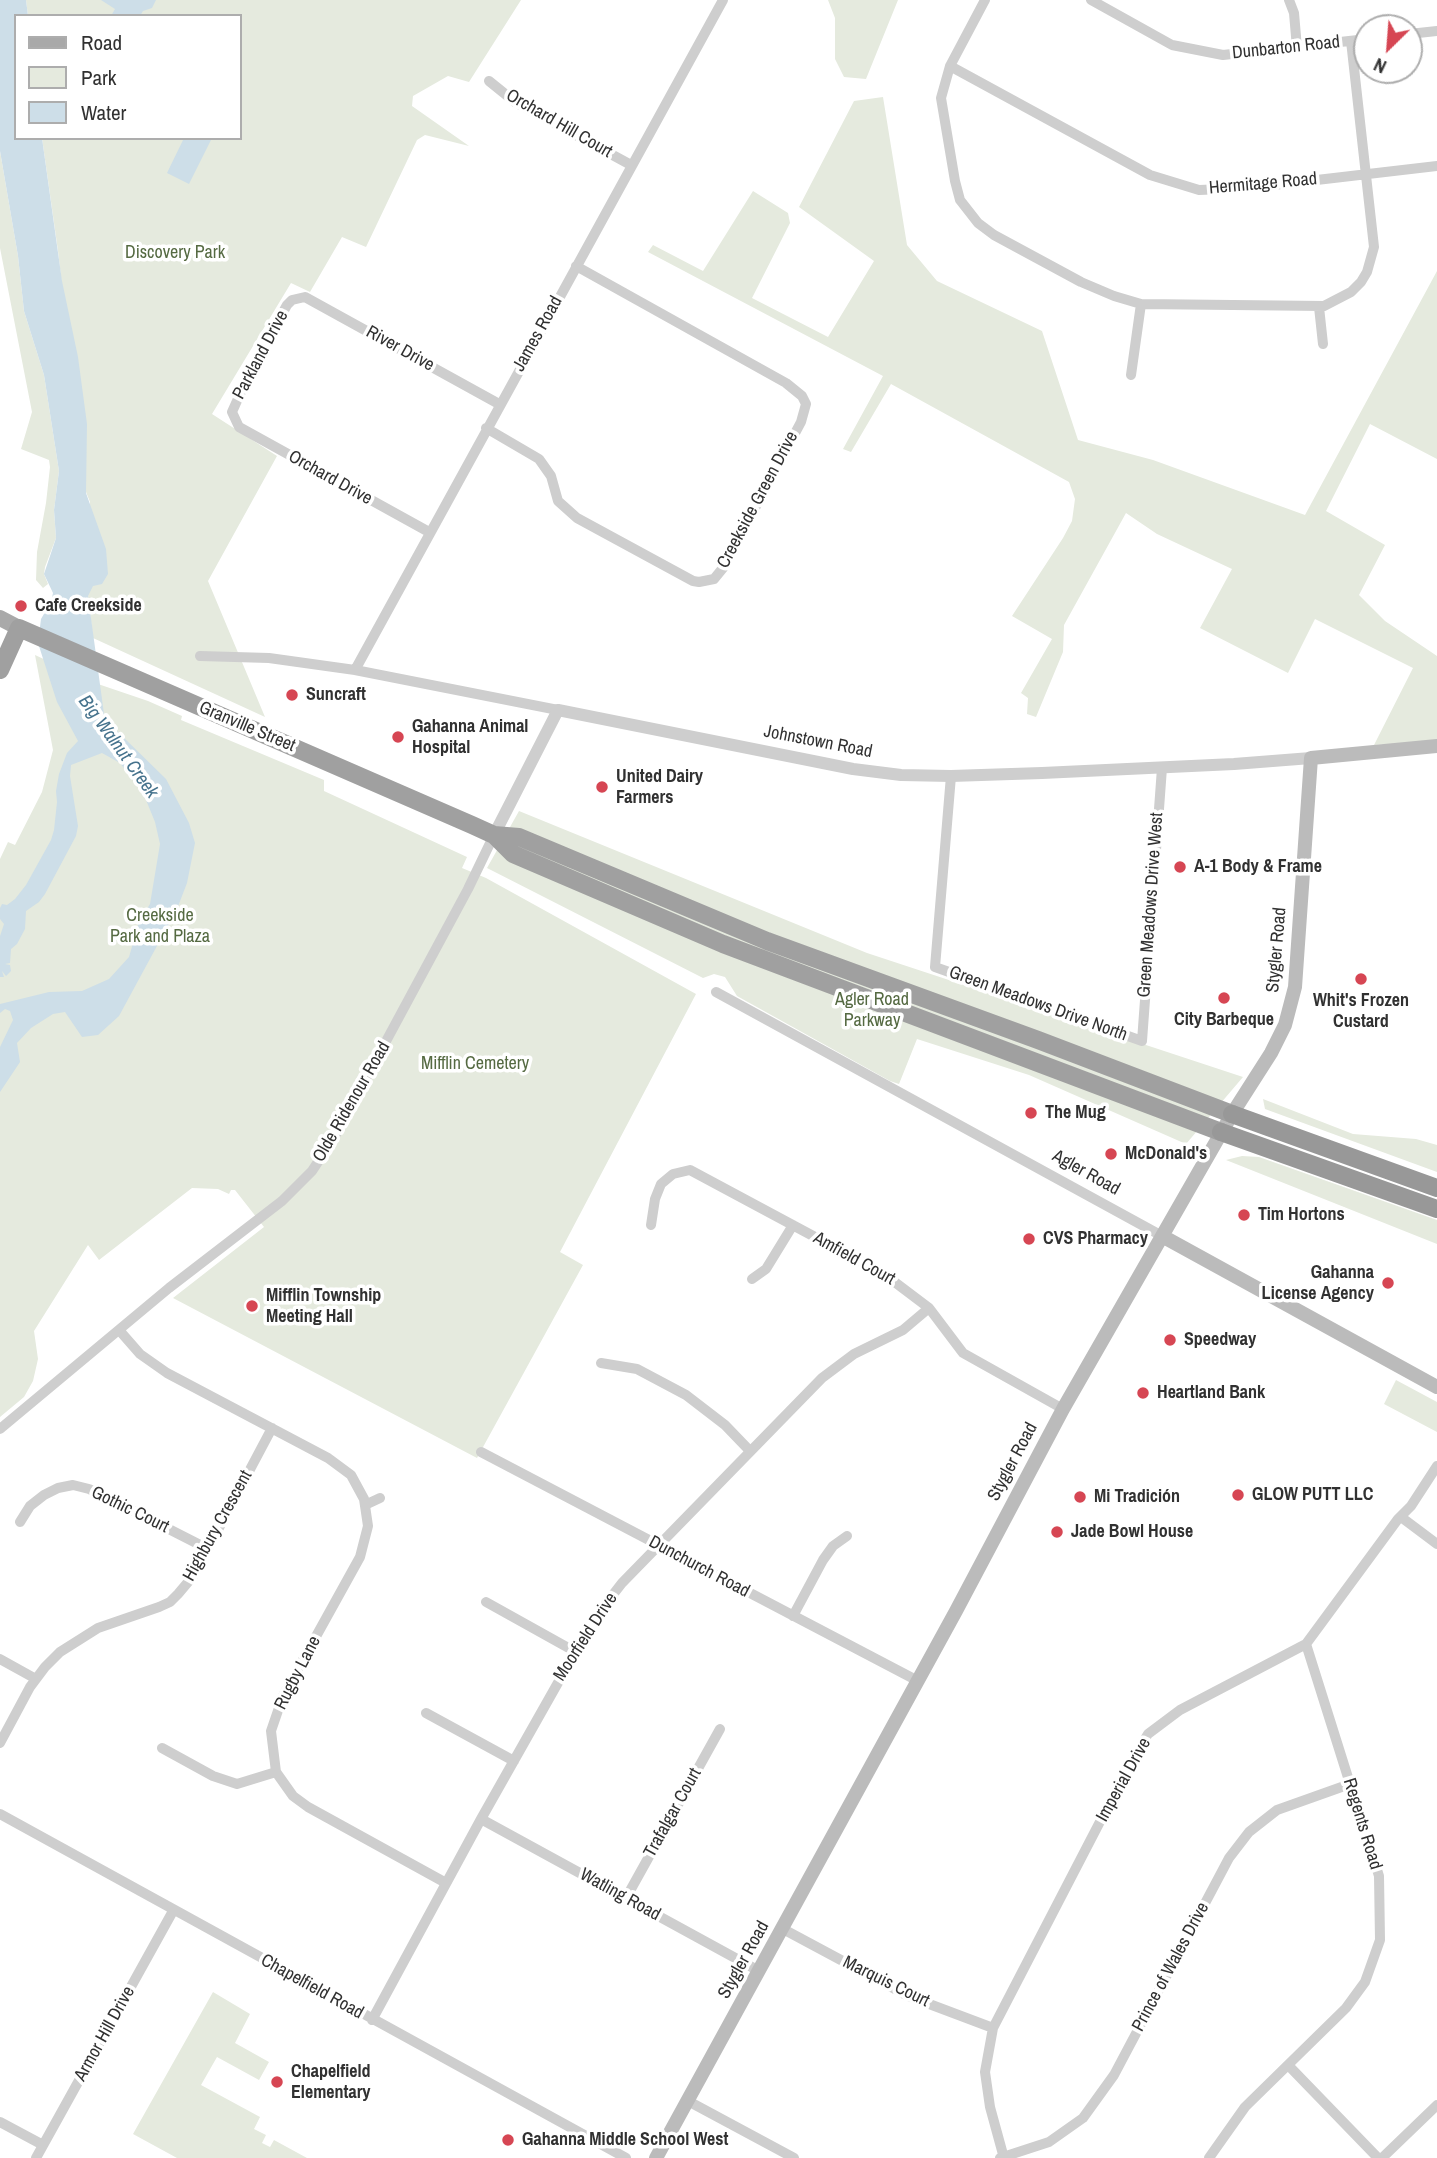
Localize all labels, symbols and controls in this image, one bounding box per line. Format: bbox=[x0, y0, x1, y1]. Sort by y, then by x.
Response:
legend bbox=[14, 14, 242, 140]
north arrow bbox=[1353, 14, 1423, 84]
text: Road bbox=[81, 28, 122, 57]
street label: Dunbarton Road bbox=[1231, 32, 1341, 64]
text: N bbox=[1369, 52, 1391, 80]
text: Park bbox=[81, 63, 116, 92]
street label: Orchard Hill Court bbox=[502, 85, 616, 163]
text: Water bbox=[81, 98, 126, 127]
street label: Hermitage Road bbox=[1208, 169, 1318, 199]
park label: Discovery Park bbox=[125, 242, 225, 264]
street label: James Road bbox=[508, 293, 568, 375]
street label: Parkland Drive bbox=[229, 307, 293, 403]
street label: River Drive bbox=[362, 321, 438, 377]
street label: Creekside Green Drive bbox=[713, 428, 803, 572]
street label: Orchard Drive bbox=[284, 446, 376, 510]
place label: Cafe Creekside bbox=[35, 595, 142, 617]
marker: Cafe Creekside bbox=[13, 598, 29, 614]
place label: Suncraft bbox=[306, 684, 366, 706]
marker: Suncraft bbox=[284, 687, 300, 703]
water label: Big Walnut Creek bbox=[73, 691, 163, 803]
street label: Granville Street bbox=[196, 697, 298, 757]
place label: Gahanna Animal Hospital bbox=[412, 716, 528, 758]
street label: Johnstown Road bbox=[762, 721, 874, 763]
marker: Gahanna Animal Hospital bbox=[390, 729, 406, 745]
place label: United Dairy Farmers bbox=[616, 766, 703, 808]
marker: United Dairy Farmers bbox=[594, 779, 610, 795]
street label: Green Meadows Drive West bbox=[1134, 812, 1168, 998]
place label: A-1 Body & Frame bbox=[1194, 856, 1322, 878]
marker: A-1 Body & Frame bbox=[1172, 859, 1188, 875]
park label: Creekside Park and Plaza bbox=[110, 905, 210, 948]
street label: Stygler Road bbox=[1263, 907, 1291, 993]
street label: Green Meadows Drive North bbox=[946, 962, 1130, 1046]
marker: Whit's Frozen Custard bbox=[1353, 971, 1369, 987]
park label: Agler Road Parkway bbox=[835, 989, 909, 1032]
marker: City Barbeque bbox=[1216, 990, 1232, 1006]
place label: Whit's Frozen Custard bbox=[1313, 990, 1409, 1032]
place label: City Barbeque bbox=[1174, 1009, 1274, 1031]
street label: Olde Ridenour Road bbox=[309, 1038, 395, 1166]
park label: Mifflin Cemetery bbox=[421, 1053, 529, 1075]
place label: The Mug bbox=[1045, 1102, 1106, 1124]
marker: The Mug bbox=[1023, 1105, 1039, 1121]
place label: McDonald's bbox=[1125, 1143, 1207, 1165]
street label: Agler Road bbox=[1048, 1146, 1124, 1200]
marker: McDonald's bbox=[1103, 1146, 1119, 1162]
place label: Tim Hortons bbox=[1258, 1204, 1345, 1226]
marker: Tim Hortons bbox=[1236, 1207, 1252, 1223]
street label: Amfield Court bbox=[809, 1228, 899, 1290]
place label: CVS Pharmacy bbox=[1043, 1228, 1148, 1250]
marker: CVS Pharmacy bbox=[1021, 1231, 1037, 1247]
place label: Gahanna License Agency bbox=[1262, 1262, 1374, 1304]
marker: Gahanna License Agency bbox=[1380, 1275, 1396, 1291]
place label: Mifflin Township Meeting Hall bbox=[266, 1285, 381, 1328]
marker: Mifflin Township Meeting Hall bbox=[244, 1298, 260, 1314]
place label: Speedway bbox=[1184, 1329, 1256, 1351]
marker: Speedway bbox=[1162, 1332, 1178, 1348]
place label: Heartland Bank bbox=[1157, 1382, 1265, 1404]
marker: Heartland Bank bbox=[1135, 1385, 1151, 1401]
street label: Stygler Road bbox=[983, 1419, 1043, 1505]
street label: Highbury Crescent bbox=[179, 1467, 257, 1585]
street label: Gothic Court bbox=[88, 1482, 172, 1538]
place label: GLOW PUTT LLC bbox=[1252, 1484, 1373, 1506]
place label: Mi Tradición bbox=[1094, 1486, 1180, 1508]
marker: GLOW PUTT LLC bbox=[1230, 1487, 1246, 1503]
marker: Mi Tradición bbox=[1072, 1489, 1088, 1505]
place label: Jade Bowl House bbox=[1071, 1521, 1193, 1543]
marker: Jade Bowl House bbox=[1049, 1524, 1065, 1540]
street label: Dunchurch Road bbox=[645, 1531, 753, 1603]
street label: Moorfield Drive bbox=[549, 1589, 623, 1685]
street label: Rugby Lane bbox=[270, 1633, 326, 1713]
street label: Imperial Drive bbox=[1092, 1734, 1156, 1826]
street label: Trafalgar Court bbox=[640, 1765, 706, 1861]
street label: Regents Road bbox=[1338, 1776, 1386, 1872]
street label: Watling Road bbox=[576, 1864, 664, 1926]
street label: Prince of Wales Drive bbox=[1128, 1899, 1214, 2035]
street label: Stygler Road bbox=[714, 1917, 774, 2003]
street label: Chapelfield Road bbox=[257, 1950, 367, 2024]
street label: Marquis Court bbox=[839, 1952, 933, 2012]
street label: Armor Hill Drive bbox=[70, 1983, 140, 2085]
place label: Chapelfield Elementary bbox=[291, 2061, 371, 2104]
marker: Chapelfield Elementary bbox=[269, 2074, 285, 2090]
place label: Gahanna Middle School West bbox=[522, 2129, 728, 2151]
marker: Gahanna Middle School West bbox=[500, 2132, 516, 2148]

